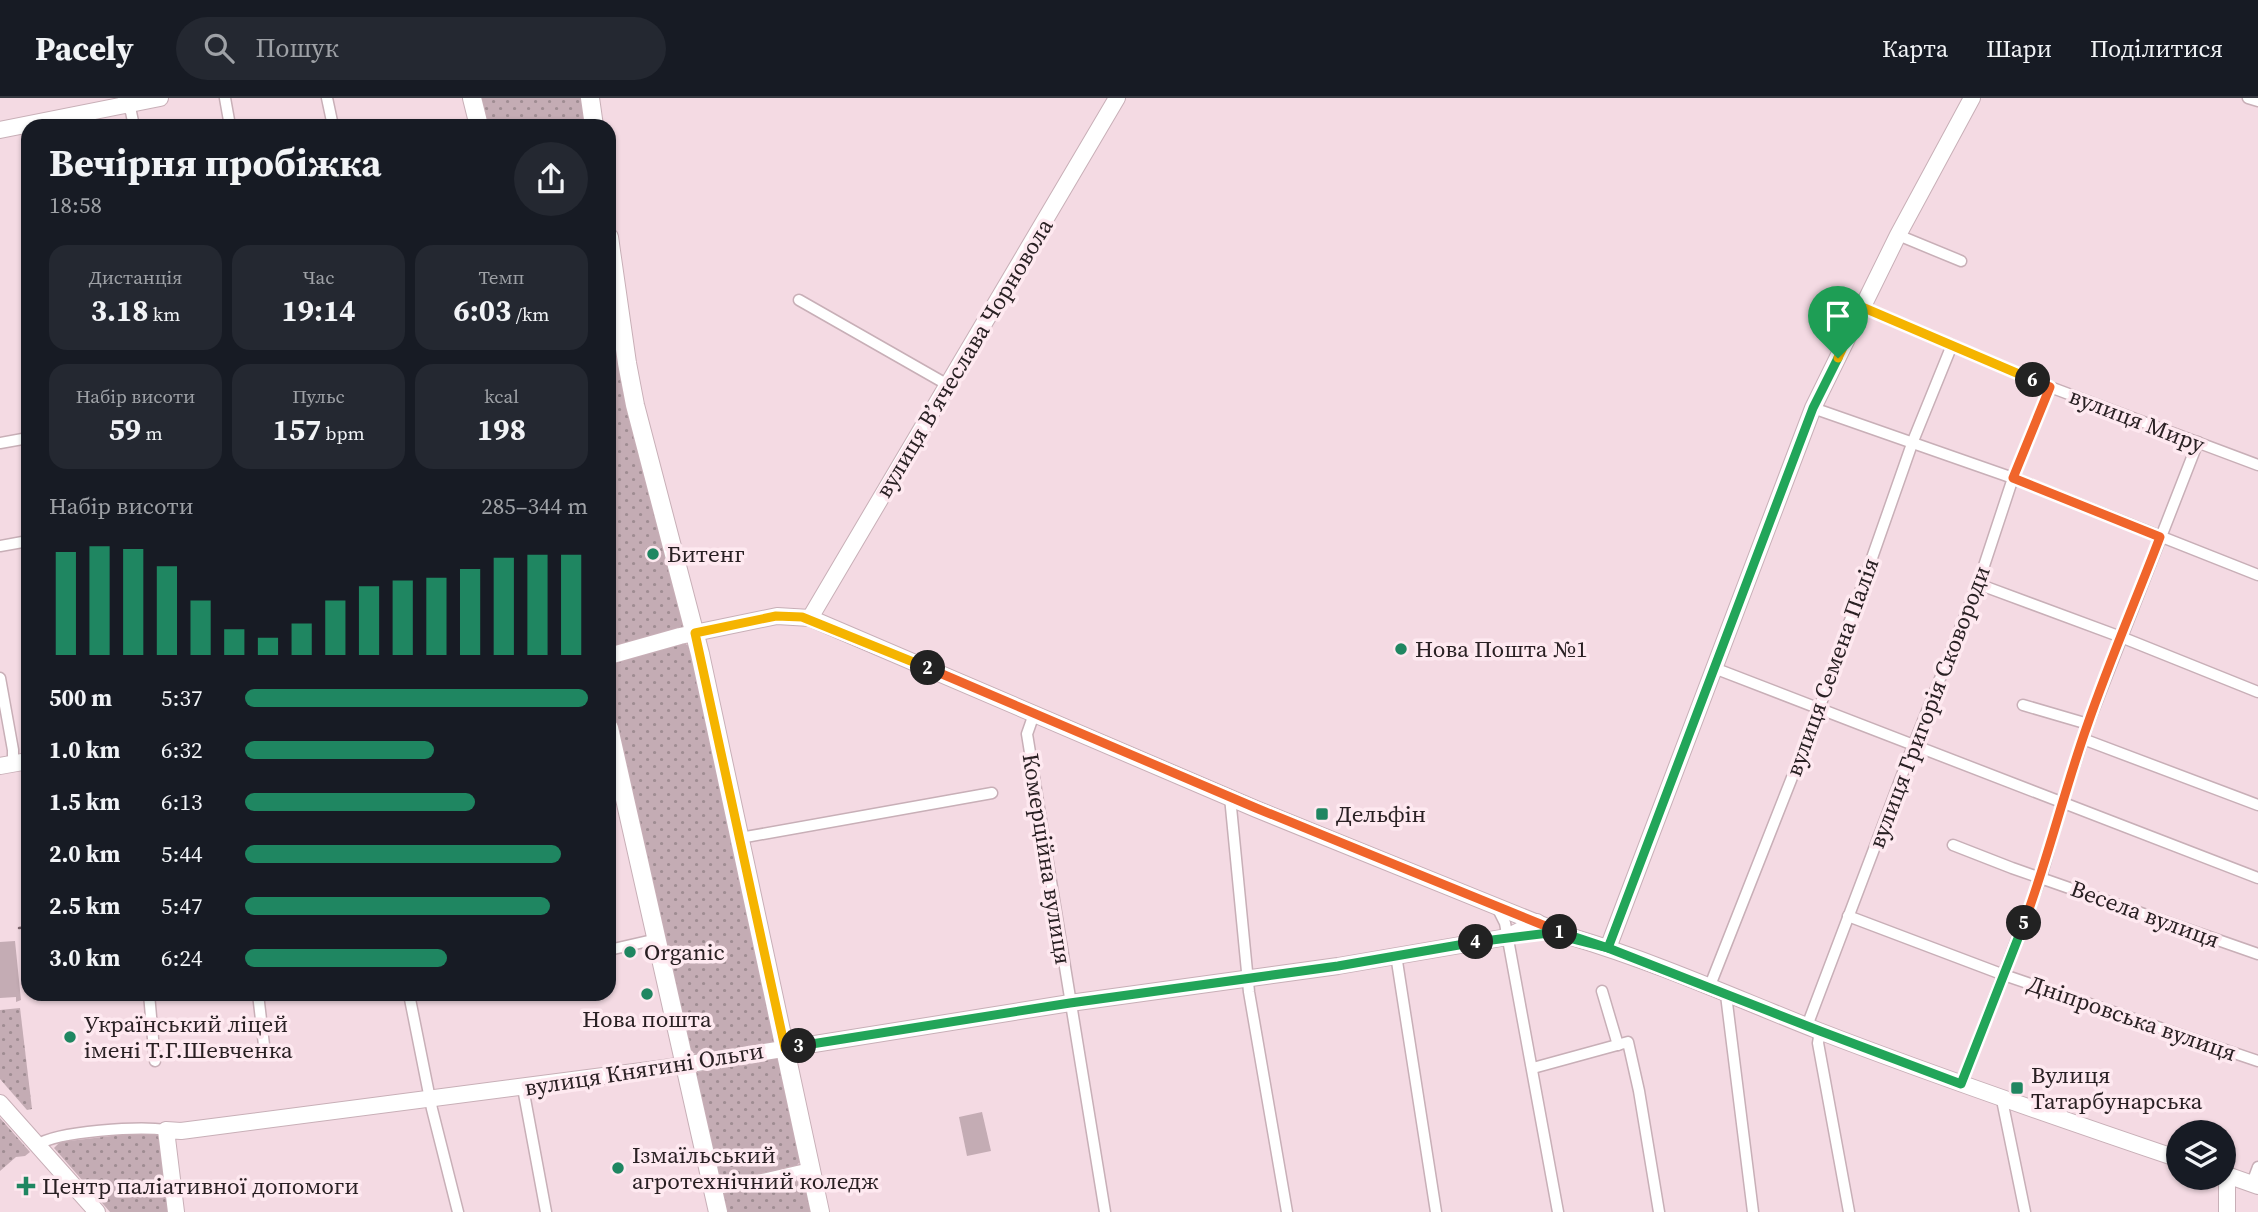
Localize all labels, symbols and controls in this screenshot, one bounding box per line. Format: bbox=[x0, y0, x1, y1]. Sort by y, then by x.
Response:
search box bbox=[176, 17, 666, 80]
text: Pacely bbox=[35, 26, 134, 71]
icon: search bbox=[200, 29, 238, 67]
text: Пошук bbox=[256, 30, 339, 66]
text: Карта bbox=[1882, 32, 1948, 65]
text: Шари bbox=[1986, 32, 2052, 65]
text: Поділитися bbox=[2090, 32, 2223, 65]
text: Вечірня пробіжка bbox=[49, 137, 382, 189]
button: share bbox=[514, 142, 588, 216]
text: 18:58 bbox=[49, 189, 102, 221]
street label: вулиця Вʼячеслава Чорновола bbox=[868, 212, 1060, 504]
text: Дистанція bbox=[89, 264, 182, 290]
text: Час bbox=[303, 264, 334, 290]
text: Темп bbox=[479, 264, 524, 290]
pin bbox=[1808, 286, 1868, 358]
text: 3.18 bbox=[91, 290, 148, 331]
text: 19:14 bbox=[281, 290, 356, 331]
text: 6:03 bbox=[454, 290, 511, 331]
icon: arrive bbox=[1819, 297, 1857, 335]
text: km bbox=[148, 301, 180, 327]
text: /km bbox=[511, 301, 550, 327]
pin: 6 bbox=[2016, 362, 2050, 398]
text: 6 bbox=[2027, 366, 2038, 392]
street label: вулиця Миру bbox=[2065, 379, 2210, 461]
text: Набір висоти bbox=[76, 383, 195, 409]
text: Пульс bbox=[292, 383, 345, 409]
text: kcal bbox=[484, 383, 519, 409]
text: 59 bbox=[108, 409, 141, 450]
text: 157 bbox=[272, 409, 321, 450]
text: 198 bbox=[477, 409, 526, 450]
text: m bbox=[141, 420, 163, 446]
text: bpm bbox=[321, 420, 365, 446]
text: Набір висоти bbox=[49, 490, 194, 522]
text: 285–344 m bbox=[481, 490, 588, 522]
place label: Битенг bbox=[667, 538, 745, 570]
marker: Битенг bbox=[645, 546, 661, 562]
street label: вулиця Семена Палія bbox=[1778, 553, 1886, 781]
street label: вулиця Григорія Сковороди bbox=[1860, 561, 1998, 853]
place label: Нова Пошта №1 bbox=[1415, 633, 1588, 665]
marker: Нова Пошта №1 bbox=[1393, 641, 1409, 657]
pin: 2 bbox=[911, 650, 946, 686]
text: 2 bbox=[922, 654, 933, 680]
text: 500 m bbox=[49, 682, 112, 714]
text: 5:37 bbox=[161, 682, 202, 714]
text: 1.0 km bbox=[49, 734, 120, 766]
text: 6:32 bbox=[161, 734, 202, 766]
street label: Комерційна вулиця bbox=[1015, 751, 1079, 967]
text: 1.5 km bbox=[49, 786, 120, 818]
text: 6:13 bbox=[161, 786, 202, 818]
place label: Дельфін bbox=[1336, 798, 1426, 830]
marker: Дельфін bbox=[1314, 806, 1330, 822]
text: 2.0 km bbox=[49, 838, 120, 870]
text: 5:44 bbox=[161, 838, 202, 870]
street label: Весела вулиця bbox=[2066, 872, 2224, 956]
text: 2.5 km bbox=[49, 890, 120, 922]
text: 5:47 bbox=[161, 890, 202, 922]
pin: 5 bbox=[2007, 906, 2042, 940]
text: 5 bbox=[2018, 909, 2029, 935]
pin: 1 bbox=[1542, 914, 1578, 950]
text: 1 bbox=[1554, 918, 1565, 944]
pin: 4 bbox=[1458, 924, 1494, 960]
text: 4 bbox=[1470, 928, 1481, 954]
place label: Organic bbox=[644, 936, 725, 968]
text: 3.0 km bbox=[49, 942, 120, 974]
text: 6:24 bbox=[161, 942, 202, 974]
marker: Organic bbox=[622, 944, 638, 960]
street label: Дніпровська вулиця bbox=[2023, 967, 2241, 1069]
marker: Нова пошта bbox=[639, 986, 655, 1002]
place label: Нова пошта bbox=[582, 1003, 712, 1035]
place label: Український ліцей імені Т.Г.Шевченка bbox=[84, 1008, 293, 1066]
pin: 3 bbox=[782, 1028, 816, 1063]
marker: Український ліцей імені Т.Г.Шевченка bbox=[62, 1029, 78, 1045]
text: 3 bbox=[793, 1032, 804, 1058]
street label: вулиця Княгині Ольги bbox=[522, 1034, 766, 1104]
place label: Вулиця Татарбунарська bbox=[2031, 1059, 2203, 1117]
marker: Вулиця Татарбунарська bbox=[2009, 1080, 2025, 1096]
map controls bbox=[2166, 1120, 2236, 1190]
button: layers bbox=[2166, 1120, 2236, 1190]
place label: Ізмаїльський агротехнічний коледж bbox=[632, 1139, 879, 1197]
marker: Ізмаїльський агротехнічний коледж bbox=[610, 1160, 626, 1176]
place label: Центр паліативної допомоги bbox=[42, 1170, 359, 1202]
marker: Центр паліативної допомоги bbox=[16, 1176, 36, 1196]

